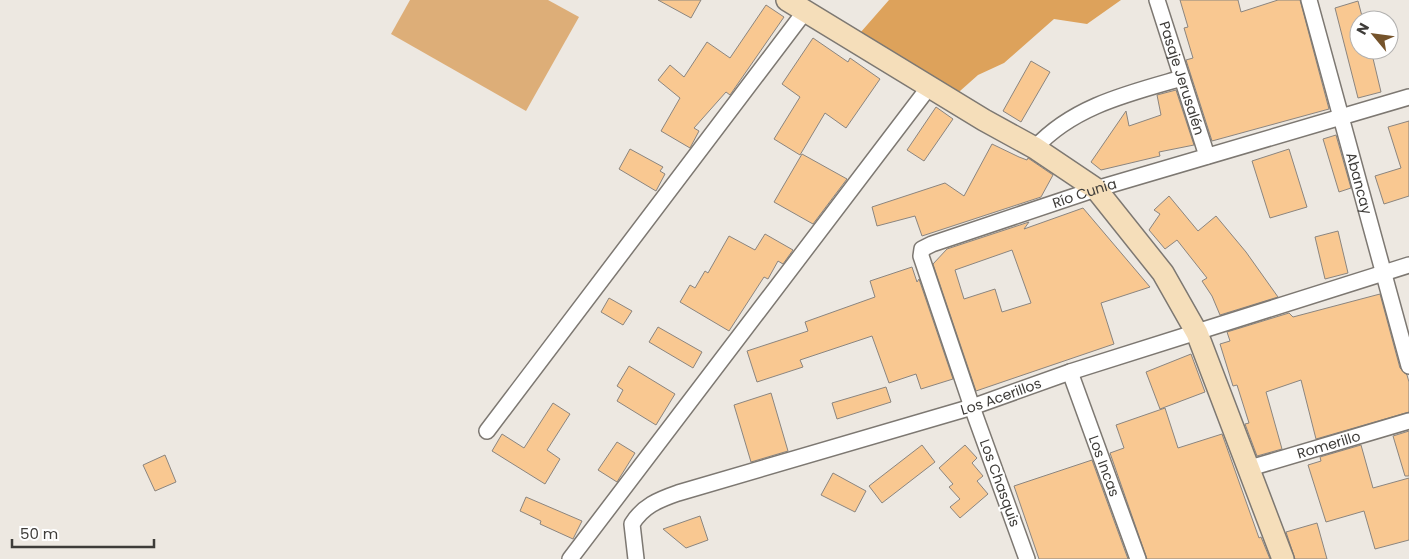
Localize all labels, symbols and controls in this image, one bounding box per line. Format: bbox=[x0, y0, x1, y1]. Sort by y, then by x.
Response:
north arrow bbox=[1349, 10, 1399, 60]
street label: Pasaje Jerusalén bbox=[1154, 19, 1210, 138]
text: N bbox=[1351, 19, 1374, 38]
street label: Abancay bbox=[1341, 150, 1377, 217]
street label: Río Cunia bbox=[1050, 174, 1119, 213]
street label: Los Acerillos bbox=[958, 373, 1044, 420]
street label: Romerillo bbox=[1295, 426, 1363, 464]
street label: Los Incas bbox=[1084, 433, 1124, 499]
street label: Los Chasquis bbox=[975, 436, 1025, 530]
scale bar bbox=[12, 516, 155, 548]
text: 50 m bbox=[20, 523, 58, 544]

